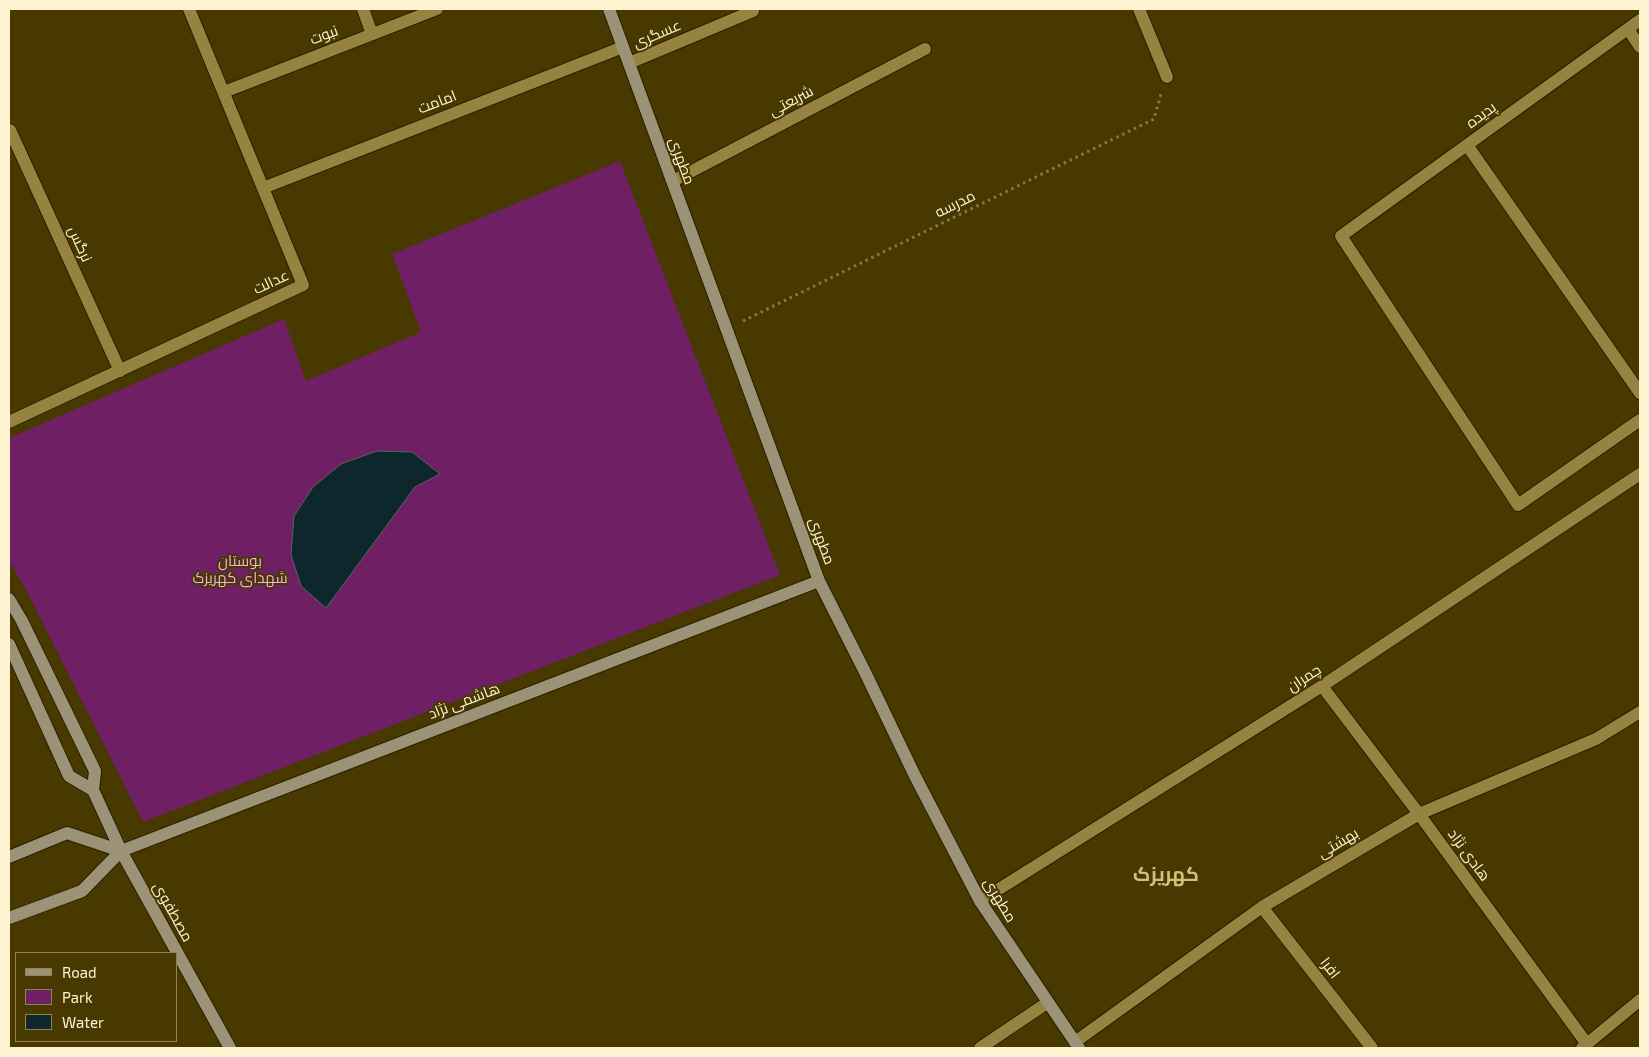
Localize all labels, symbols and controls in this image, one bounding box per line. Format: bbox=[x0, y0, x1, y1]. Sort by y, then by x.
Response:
street label: عسگری bbox=[630, 16, 684, 52]
street label: نبوت bbox=[307, 21, 341, 49]
street label: شریعتی bbox=[766, 82, 816, 120]
street label: امامت bbox=[415, 86, 459, 118]
street label: پدیده bbox=[1462, 98, 1500, 132]
street label: مطهری bbox=[665, 135, 699, 187]
street label: مدرسه bbox=[932, 187, 978, 221]
street label: نرگس bbox=[64, 223, 96, 265]
street label: عدالت bbox=[250, 266, 292, 298]
street label: مطهری bbox=[805, 515, 839, 567]
park label: بوستان شهدای کهریزک bbox=[192, 552, 288, 587]
street label: چمران bbox=[1284, 660, 1324, 696]
street label: هاشمی نژاد bbox=[426, 679, 502, 723]
street label: بهشتی bbox=[1314, 824, 1362, 862]
street label: هادی نژاد bbox=[1444, 825, 1494, 885]
district label: کهریزک bbox=[1133, 862, 1199, 886]
street label: مطهری bbox=[980, 874, 1020, 926]
street label: مصطفوی bbox=[149, 879, 197, 945]
legend bbox=[15, 952, 178, 1042]
street label: افرا bbox=[1316, 954, 1344, 982]
text: Road bbox=[62, 963, 97, 981]
text: Park bbox=[62, 988, 93, 1006]
text: Water bbox=[62, 1013, 104, 1031]

